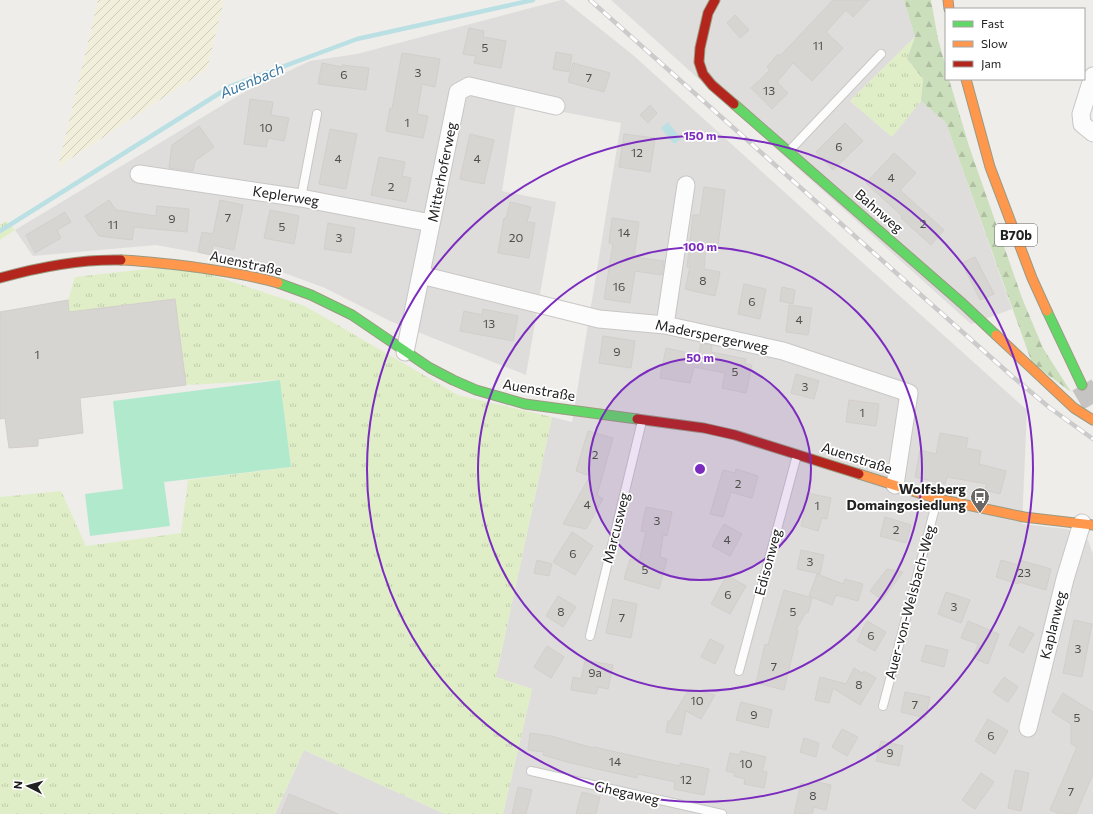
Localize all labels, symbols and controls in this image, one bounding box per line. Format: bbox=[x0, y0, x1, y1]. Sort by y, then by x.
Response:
legend bbox=[945, 8, 1085, 80]
text: Fast bbox=[981, 16, 1004, 30]
text: Slow bbox=[981, 36, 1008, 50]
house number: 11 bbox=[813, 38, 823, 52]
house number: 5 bbox=[482, 40, 489, 54]
text: Jam bbox=[981, 56, 1001, 71]
water label: Auenbach bbox=[216, 59, 286, 102]
house number: 3 bbox=[415, 65, 422, 79]
house number: 6 bbox=[340, 67, 348, 81]
house number: 7 bbox=[586, 70, 592, 84]
house number: 13 bbox=[763, 83, 775, 97]
house number: 1 bbox=[404, 115, 410, 129]
house number: 10 bbox=[260, 120, 273, 134]
street label: Mitterhoferweg bbox=[423, 120, 460, 223]
text: 150 m bbox=[683, 128, 717, 142]
house number: 6 bbox=[835, 139, 843, 153]
house number: 12 bbox=[631, 145, 643, 159]
house number: 4 bbox=[334, 151, 342, 165]
house number: 4 bbox=[473, 151, 481, 165]
house number: 4 bbox=[887, 170, 895, 184]
house number: 2 bbox=[388, 179, 395, 193]
street label: Keplerweg bbox=[252, 182, 321, 209]
street label: Bahnweg bbox=[852, 185, 907, 236]
house number: 7 bbox=[225, 210, 231, 224]
house number: 9 bbox=[168, 211, 176, 225]
house number: 2 bbox=[920, 216, 927, 230]
house number: 11 bbox=[108, 217, 118, 231]
house number: 5 bbox=[279, 219, 286, 233]
road number: B70b bbox=[995, 224, 1037, 246]
house number: 14 bbox=[618, 225, 630, 239]
house number: 3 bbox=[336, 230, 343, 244]
house number: 20 bbox=[509, 230, 523, 244]
text: 100 m bbox=[683, 239, 717, 253]
street label: Auenstraße bbox=[208, 247, 284, 278]
house number: 8 bbox=[699, 273, 707, 287]
house number: 16 bbox=[613, 279, 625, 293]
house number: 6 bbox=[748, 294, 756, 308]
house number: 4 bbox=[795, 312, 803, 326]
street label: Maderspergerweg bbox=[654, 315, 771, 356]
house number: 13 bbox=[483, 316, 495, 330]
house number: 9 bbox=[613, 344, 621, 358]
house number: 1 bbox=[34, 347, 40, 361]
text: 50 m bbox=[686, 350, 714, 364]
house number: 5 bbox=[732, 364, 739, 378]
street label: Auenstraße bbox=[501, 375, 577, 404]
house number: 3 bbox=[802, 379, 809, 393]
house number: 1 bbox=[859, 405, 865, 419]
street label: Auenstraße bbox=[820, 438, 895, 477]
house number: 2 bbox=[592, 447, 599, 461]
centre of rings bbox=[693, 462, 707, 476]
house number: 2 bbox=[735, 476, 742, 490]
place label: Wolfsberg Domaingosiedlung bbox=[846, 480, 966, 513]
bus stop icon: Wolfsberg Domaingosiedlung bbox=[969, 486, 991, 514]
street label: Marcusweg bbox=[598, 490, 633, 565]
house number: 4 bbox=[583, 497, 591, 511]
house number: 1 bbox=[814, 498, 820, 512]
house number: 3 bbox=[654, 513, 661, 527]
street label: Auer-von-Welsbach-Weg bbox=[881, 522, 938, 681]
house number: 2 bbox=[893, 522, 900, 536]
street label: Edisonweg bbox=[750, 526, 785, 597]
house number: 4 bbox=[723, 532, 731, 546]
house number: 6 bbox=[569, 546, 577, 560]
house number: 3 bbox=[807, 554, 814, 568]
house number: 5 bbox=[642, 562, 649, 576]
house number: 23 bbox=[1017, 565, 1031, 579]
house number: 6 bbox=[724, 587, 732, 601]
street label: Kaplanweg bbox=[1036, 589, 1069, 661]
house number: 3 bbox=[951, 599, 958, 613]
house number: 8 bbox=[557, 604, 565, 618]
house number: 5 bbox=[790, 604, 797, 618]
house number: 7 bbox=[619, 610, 625, 624]
house number: 6 bbox=[867, 628, 875, 642]
house number: 3 bbox=[1075, 641, 1082, 655]
house number: 7 bbox=[771, 659, 777, 673]
house number: 9a bbox=[588, 665, 602, 679]
house number: 8 bbox=[855, 677, 863, 691]
house number: 10 bbox=[691, 693, 704, 707]
house number: 7 bbox=[912, 697, 918, 711]
house number: 9 bbox=[750, 707, 758, 721]
house number: 5 bbox=[1074, 710, 1081, 724]
house number: 6 bbox=[987, 728, 995, 742]
house number: 9 bbox=[886, 745, 894, 759]
house number: 14 bbox=[609, 754, 621, 768]
house number: 10 bbox=[740, 756, 753, 770]
north arrow bbox=[8, 766, 48, 806]
house number: 12 bbox=[680, 772, 692, 786]
street label: Ghegaweg bbox=[593, 777, 662, 808]
text: N bbox=[11, 780, 24, 790]
house number: 7 bbox=[1068, 784, 1074, 798]
house number: 8 bbox=[809, 788, 817, 802]

